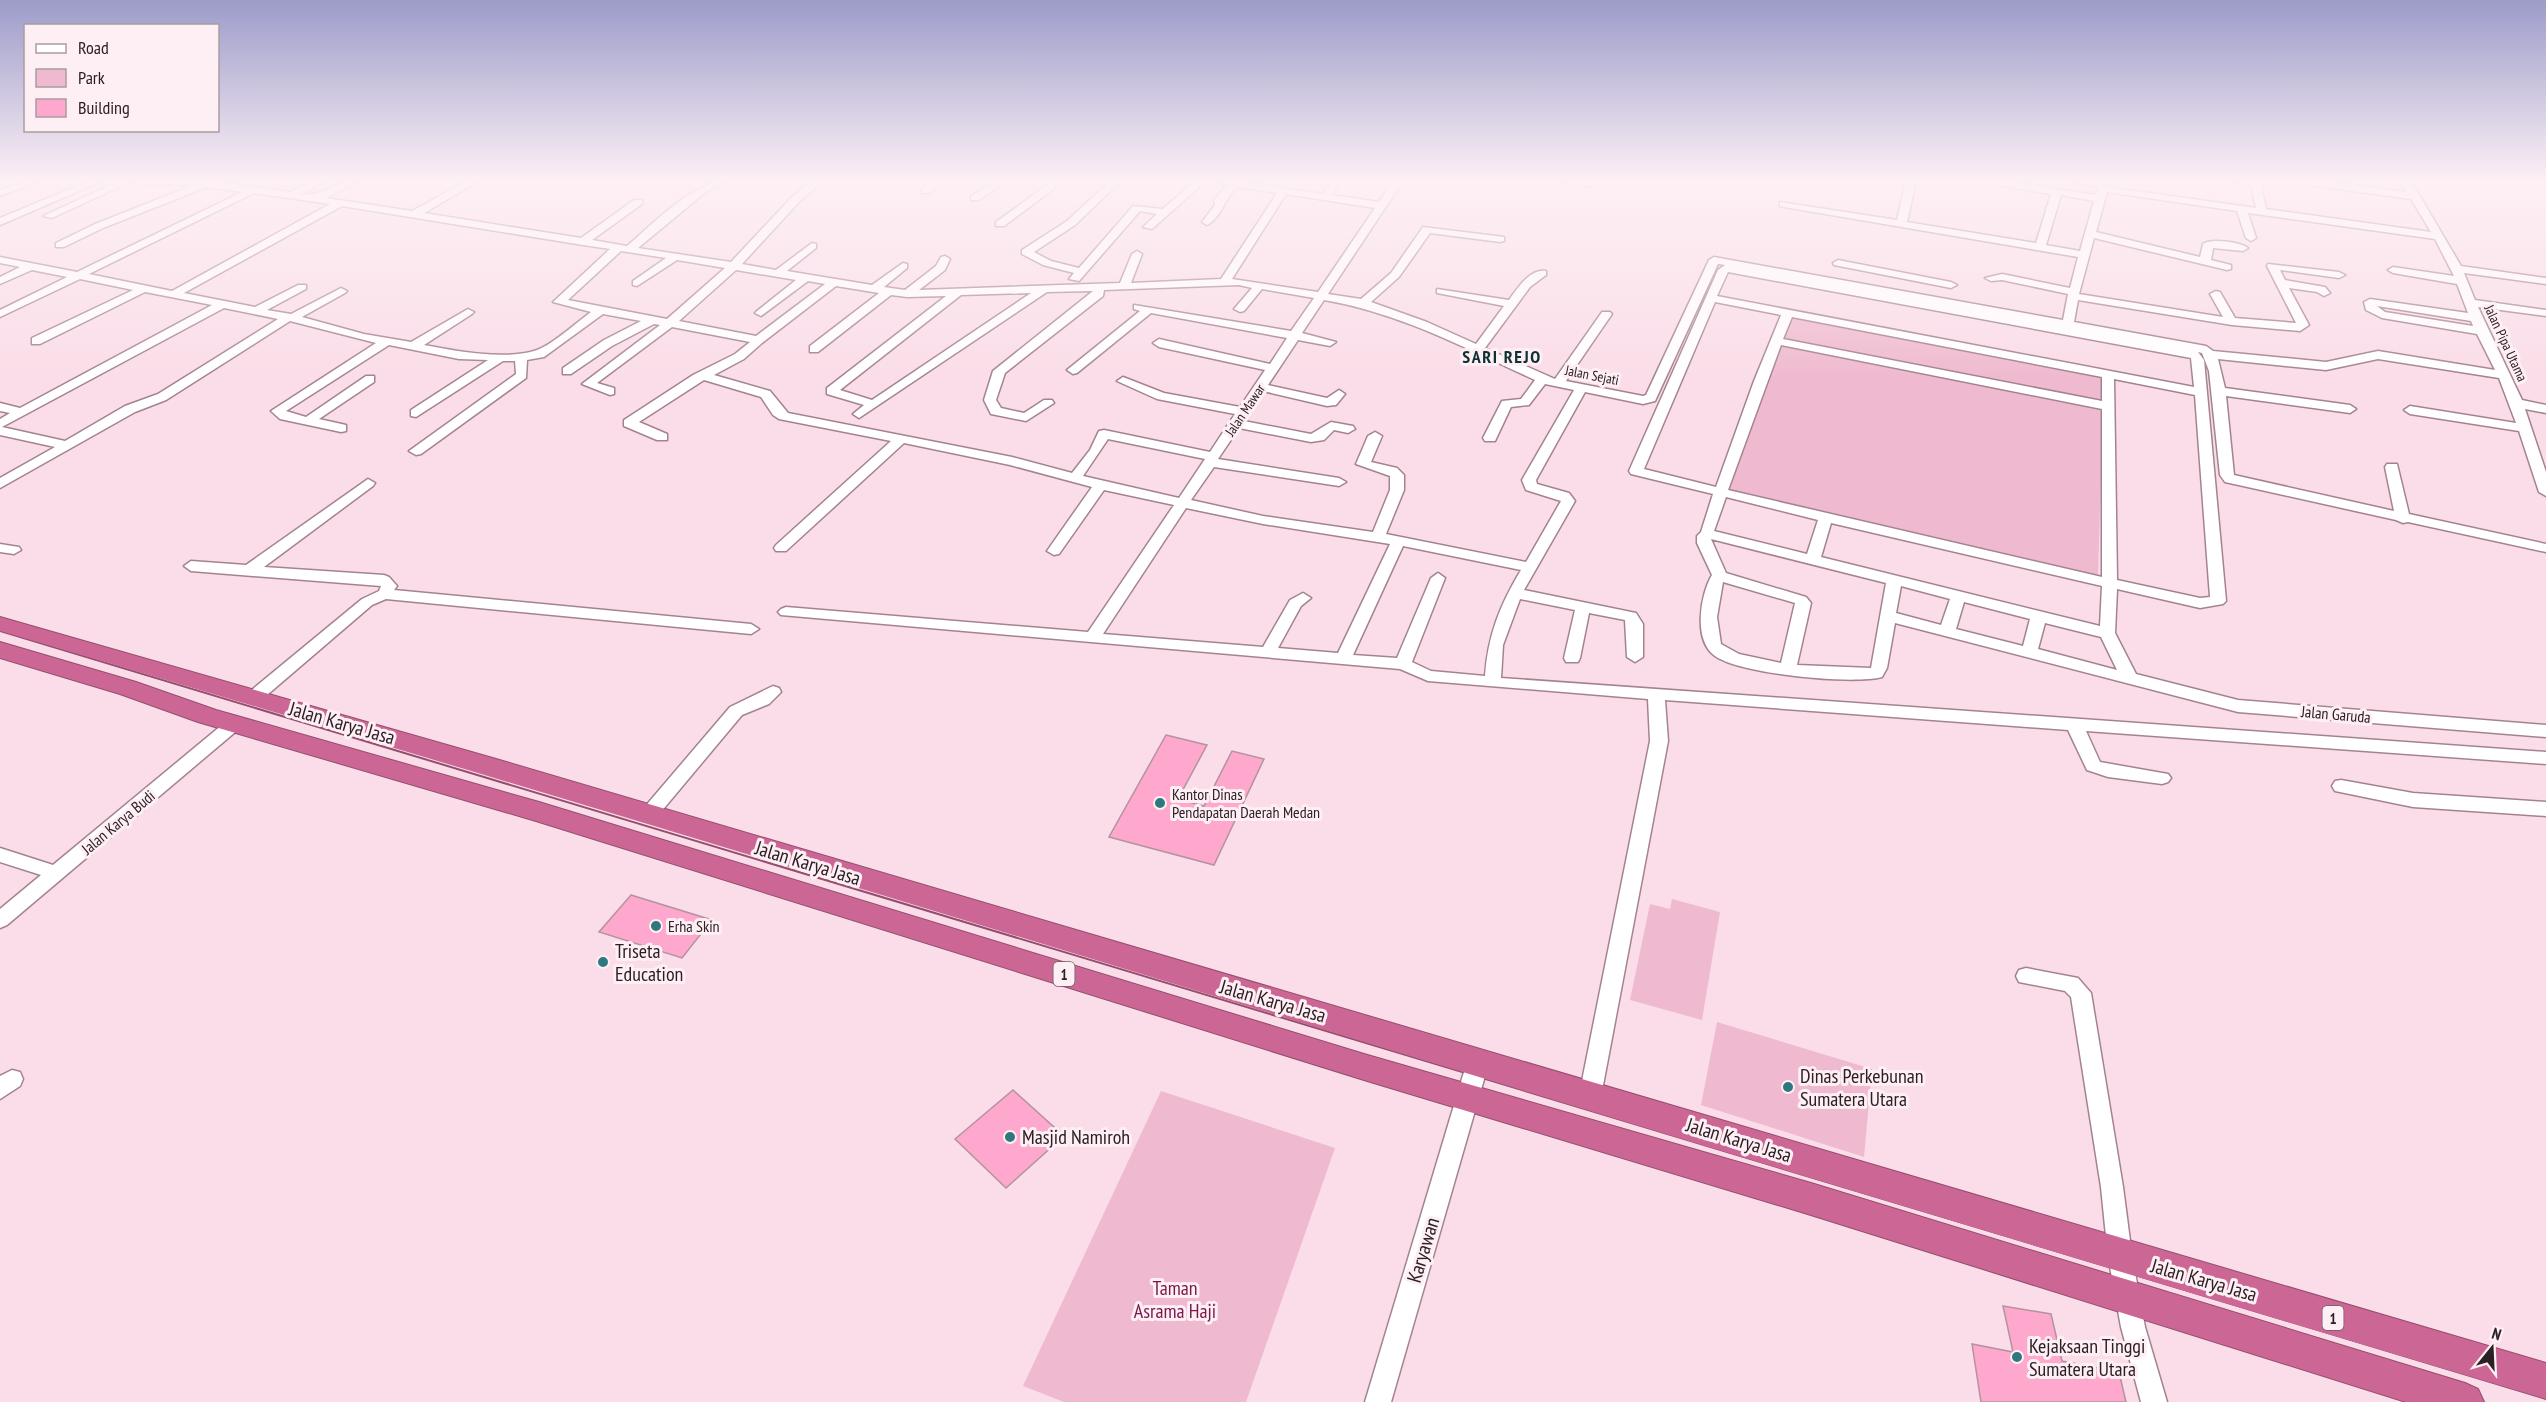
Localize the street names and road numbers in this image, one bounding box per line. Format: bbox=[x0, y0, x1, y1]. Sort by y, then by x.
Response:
street label: Jalan Pipa Utama bbox=[2480, 301, 2532, 384]
street label: Jalan Sejati bbox=[1563, 361, 1620, 389]
street label: Jalan Mawar bbox=[1220, 380, 1269, 440]
street label: Jalan Karya Jasa bbox=[285, 695, 398, 750]
street label: Jalan Garuda bbox=[2299, 701, 2372, 727]
street label: Jalan Karya Budi bbox=[76, 785, 159, 859]
street label: Jalan Karya Jasa bbox=[751, 834, 864, 891]
road number: 1 bbox=[1054, 962, 1074, 986]
street label: Jalan Karya Jasa bbox=[1216, 973, 1329, 1028]
street label: Jalan Karya Jasa bbox=[1682, 1111, 1795, 1168]
street label: Karyawan bbox=[1401, 1214, 1445, 1286]
street label: Jalan Karya Jasa bbox=[2147, 1252, 2260, 1307]
road number: 1 bbox=[2322, 1306, 2344, 1330]

